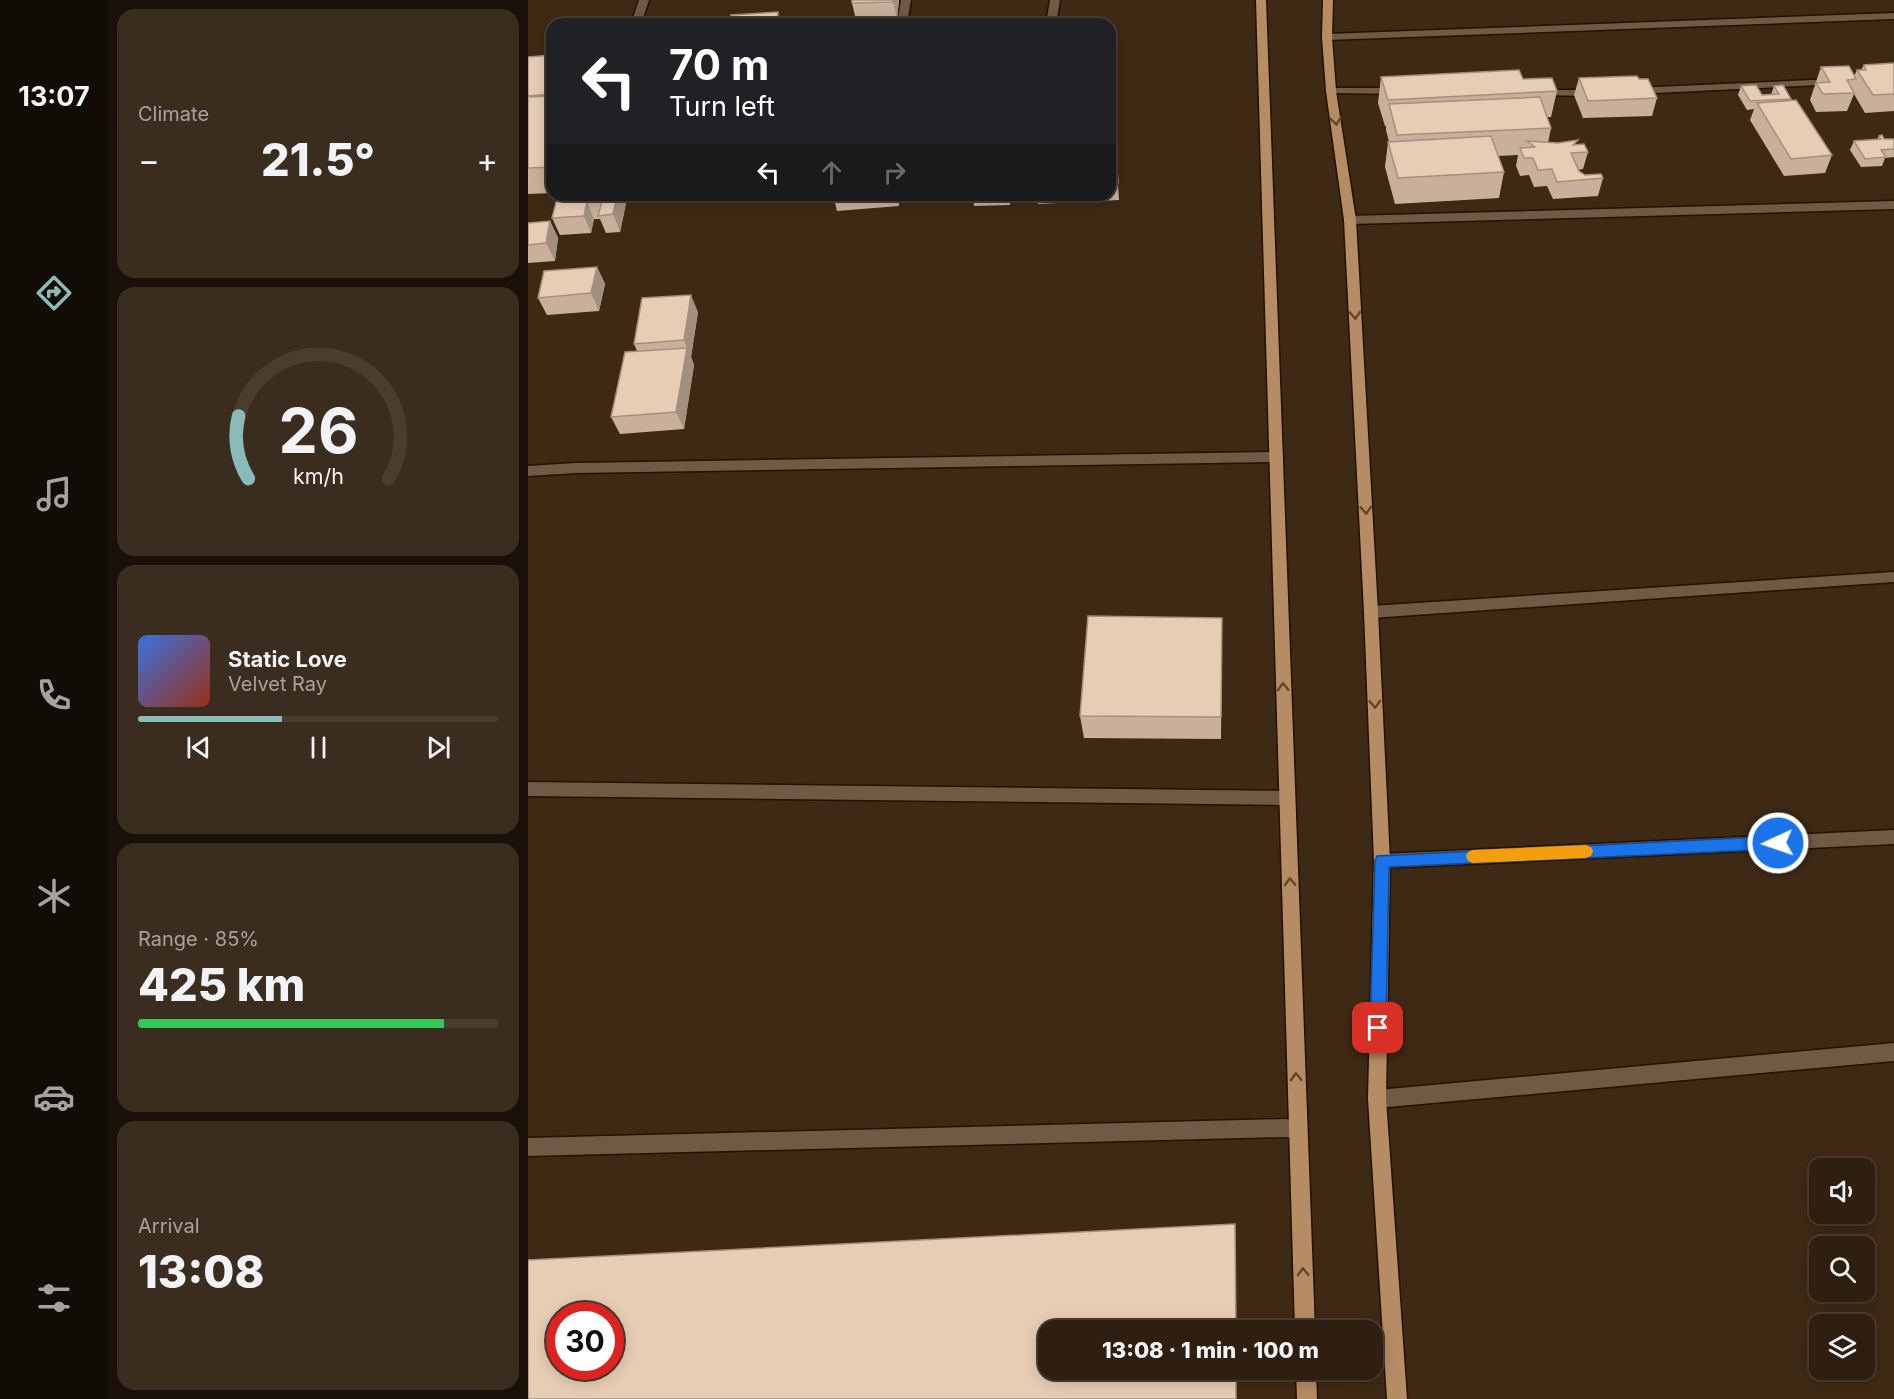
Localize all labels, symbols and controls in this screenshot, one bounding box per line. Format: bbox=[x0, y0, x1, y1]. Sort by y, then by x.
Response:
text: 70 m bbox=[669, 39, 769, 90]
icon: left bbox=[570, 42, 648, 120]
text: 13:07 bbox=[18, 80, 90, 113]
text: Turn left bbox=[669, 90, 775, 123]
text: Climate bbox=[138, 102, 209, 126]
one-way arrow bbox=[1329, 116, 1341, 126]
text: 21.5° bbox=[261, 132, 375, 187]
text: − bbox=[138, 140, 160, 180]
text: + bbox=[476, 140, 498, 180]
icon: left bbox=[752, 156, 785, 189]
icon: ahead bbox=[815, 156, 848, 189]
icon: right bbox=[878, 156, 911, 189]
icon: directions bbox=[33, 272, 75, 314]
one-way arrow bbox=[1349, 310, 1362, 319]
text: 26 bbox=[278, 393, 358, 468]
text: km/h bbox=[293, 463, 343, 489]
icon: music bbox=[33, 473, 75, 515]
one-way arrow bbox=[1359, 505, 1372, 514]
text: Static Love bbox=[228, 646, 347, 672]
text: Velvet Ray bbox=[228, 672, 327, 696]
icon: phone bbox=[33, 674, 75, 716]
one-way arrow bbox=[1277, 683, 1290, 692]
one-way arrow bbox=[1369, 700, 1382, 709]
icon: previous bbox=[182, 731, 215, 764]
icon: pause bbox=[302, 731, 335, 764]
icon: next bbox=[422, 731, 455, 764]
position arrow bbox=[1746, 811, 1810, 875]
icon: climate bbox=[33, 875, 75, 917]
one-way arrow bbox=[1283, 878, 1296, 887]
text: Range · 85% bbox=[138, 927, 259, 951]
text: 425 km bbox=[138, 957, 305, 1012]
pin bbox=[1352, 1002, 1403, 1053]
icon: arrive bbox=[1361, 1011, 1394, 1044]
one-way arrow bbox=[1290, 1073, 1303, 1082]
icon: car bbox=[33, 1076, 75, 1118]
map controls bbox=[1809, 1158, 1875, 1380]
button: sound bbox=[1809, 1158, 1875, 1224]
text: Arrival bbox=[138, 1214, 200, 1238]
button: search bbox=[1809, 1236, 1875, 1302]
text: 13:08 bbox=[138, 1244, 264, 1299]
one-way arrow bbox=[1297, 1268, 1309, 1277]
icon: filters bbox=[33, 1277, 75, 1319]
speed limit sign: 30 bbox=[546, 1302, 624, 1380]
button: layers bbox=[1809, 1314, 1875, 1380]
text: 13:08 · 1 min · 100 m bbox=[1102, 1337, 1319, 1363]

